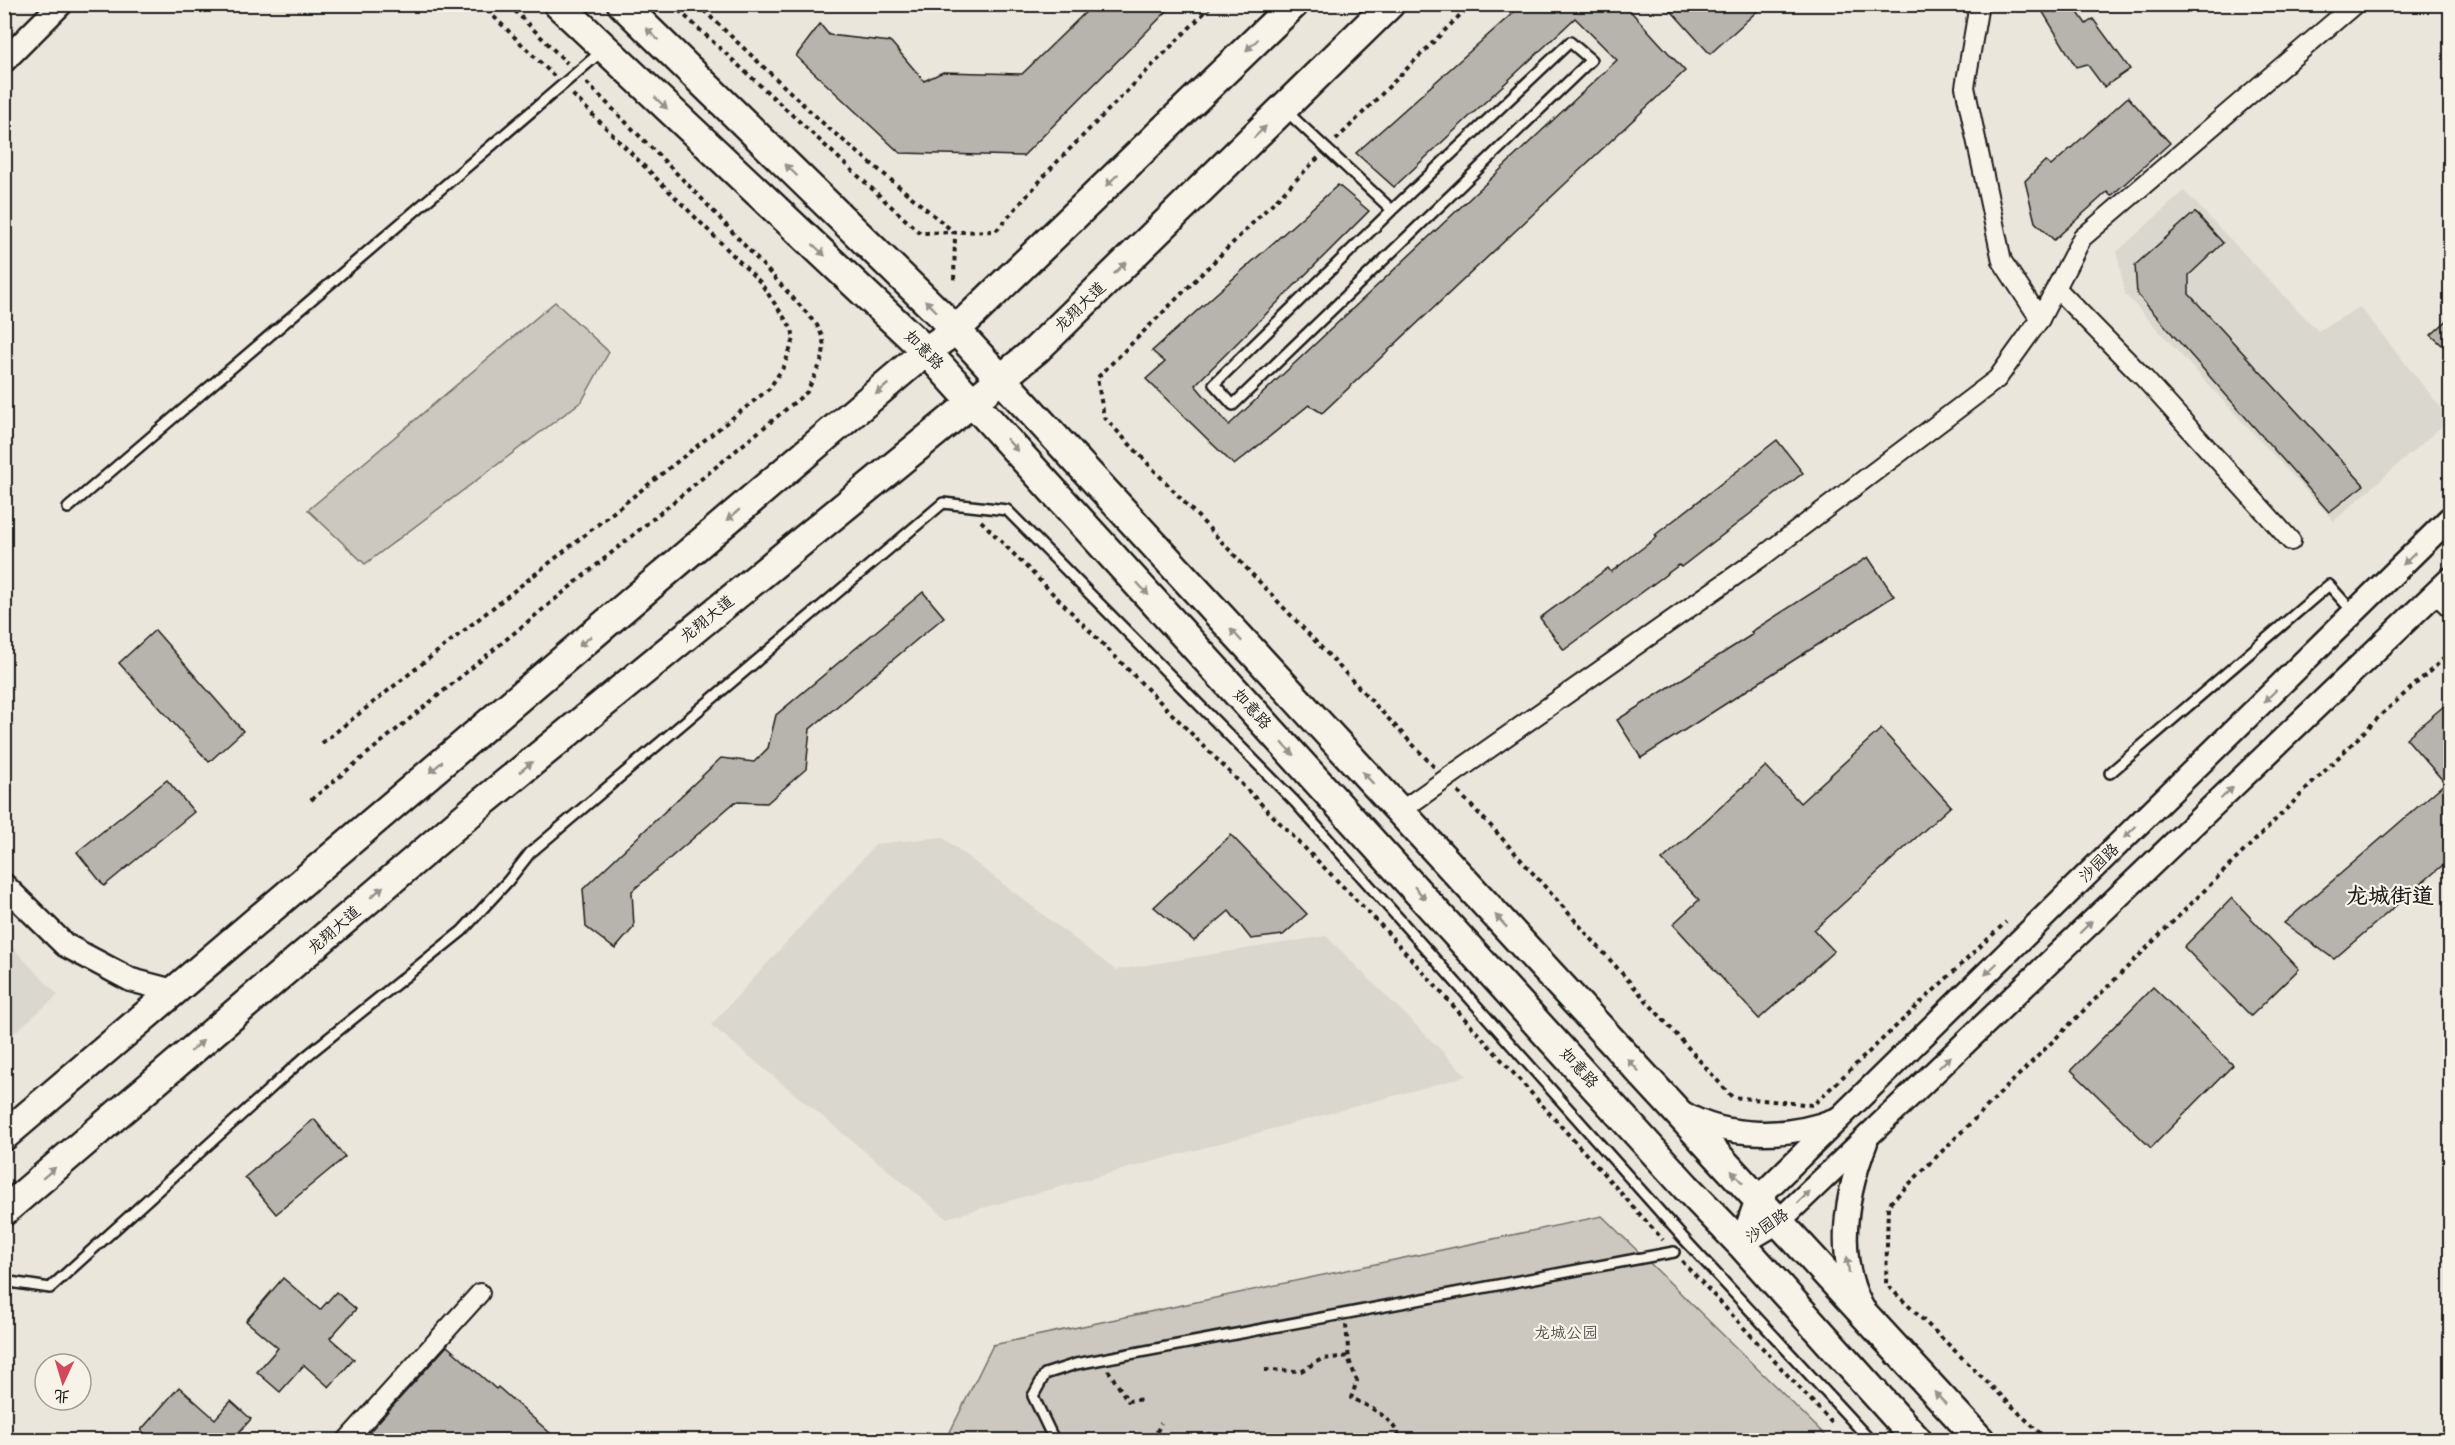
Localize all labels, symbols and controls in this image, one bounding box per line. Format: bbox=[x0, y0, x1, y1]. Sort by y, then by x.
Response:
one-way arrow bbox=[644, 27, 659, 41]
one-way arrow bbox=[1245, 38, 1260, 52]
one-way arrow bbox=[654, 96, 669, 110]
one-way arrow bbox=[1252, 125, 1266, 139]
one-way arrow bbox=[784, 163, 799, 177]
one-way arrow bbox=[1105, 173, 1119, 187]
one-way arrow bbox=[812, 243, 826, 257]
one-way arrow bbox=[1112, 261, 1127, 275]
street label: 龙翔大道 bbox=[1050, 278, 1110, 336]
one-way arrow bbox=[924, 300, 938, 314]
street label: 如意路 bbox=[900, 326, 948, 374]
one-way arrow bbox=[874, 382, 890, 395]
one-way arrow bbox=[1005, 437, 1018, 452]
one-way arrow bbox=[726, 508, 741, 521]
one-way arrow bbox=[2401, 552, 2416, 566]
one-way arrow bbox=[1136, 581, 1149, 596]
street label: 龙翔大道 bbox=[676, 591, 738, 647]
one-way arrow bbox=[1230, 628, 1243, 643]
one-way arrow bbox=[578, 634, 593, 647]
street label: 如意路 bbox=[1229, 684, 1275, 734]
one-way arrow bbox=[2263, 688, 2277, 702]
one-way arrow bbox=[1281, 742, 1295, 756]
one-way arrow bbox=[518, 760, 534, 773]
one-way arrow bbox=[428, 761, 444, 774]
one-way arrow bbox=[1361, 771, 1375, 786]
one-way arrow bbox=[2220, 786, 2234, 800]
one-way arrow bbox=[2124, 825, 2138, 839]
street label: 沙园路 bbox=[2075, 839, 2123, 887]
district label: 龙城街道 bbox=[2346, 882, 2434, 910]
one-way arrow bbox=[1413, 885, 1426, 900]
one-way arrow bbox=[369, 886, 385, 899]
street label: 龙翔大道 bbox=[303, 901, 365, 959]
one-way arrow bbox=[1494, 915, 1508, 929]
one-way arrow bbox=[2079, 921, 2093, 935]
one-way arrow bbox=[1984, 962, 1999, 976]
one-way arrow bbox=[189, 1040, 205, 1053]
street label: 如意路 bbox=[1556, 1043, 1602, 1093]
one-way arrow bbox=[1938, 1055, 1953, 1069]
one-way arrow bbox=[1626, 1057, 1640, 1072]
one-way arrow bbox=[41, 1167, 56, 1180]
one-way arrow bbox=[1731, 1170, 1744, 1185]
one-way arrow bbox=[1797, 1190, 1812, 1204]
street label: 沙园路 bbox=[1742, 1204, 1792, 1248]
one-way arrow bbox=[1844, 1255, 1853, 1274]
park label: 龙城公园 bbox=[1534, 1323, 1598, 1343]
north arrow bbox=[33, 1352, 93, 1412]
text: 北 bbox=[53, 1385, 71, 1407]
one-way arrow bbox=[1933, 1390, 1947, 1405]

